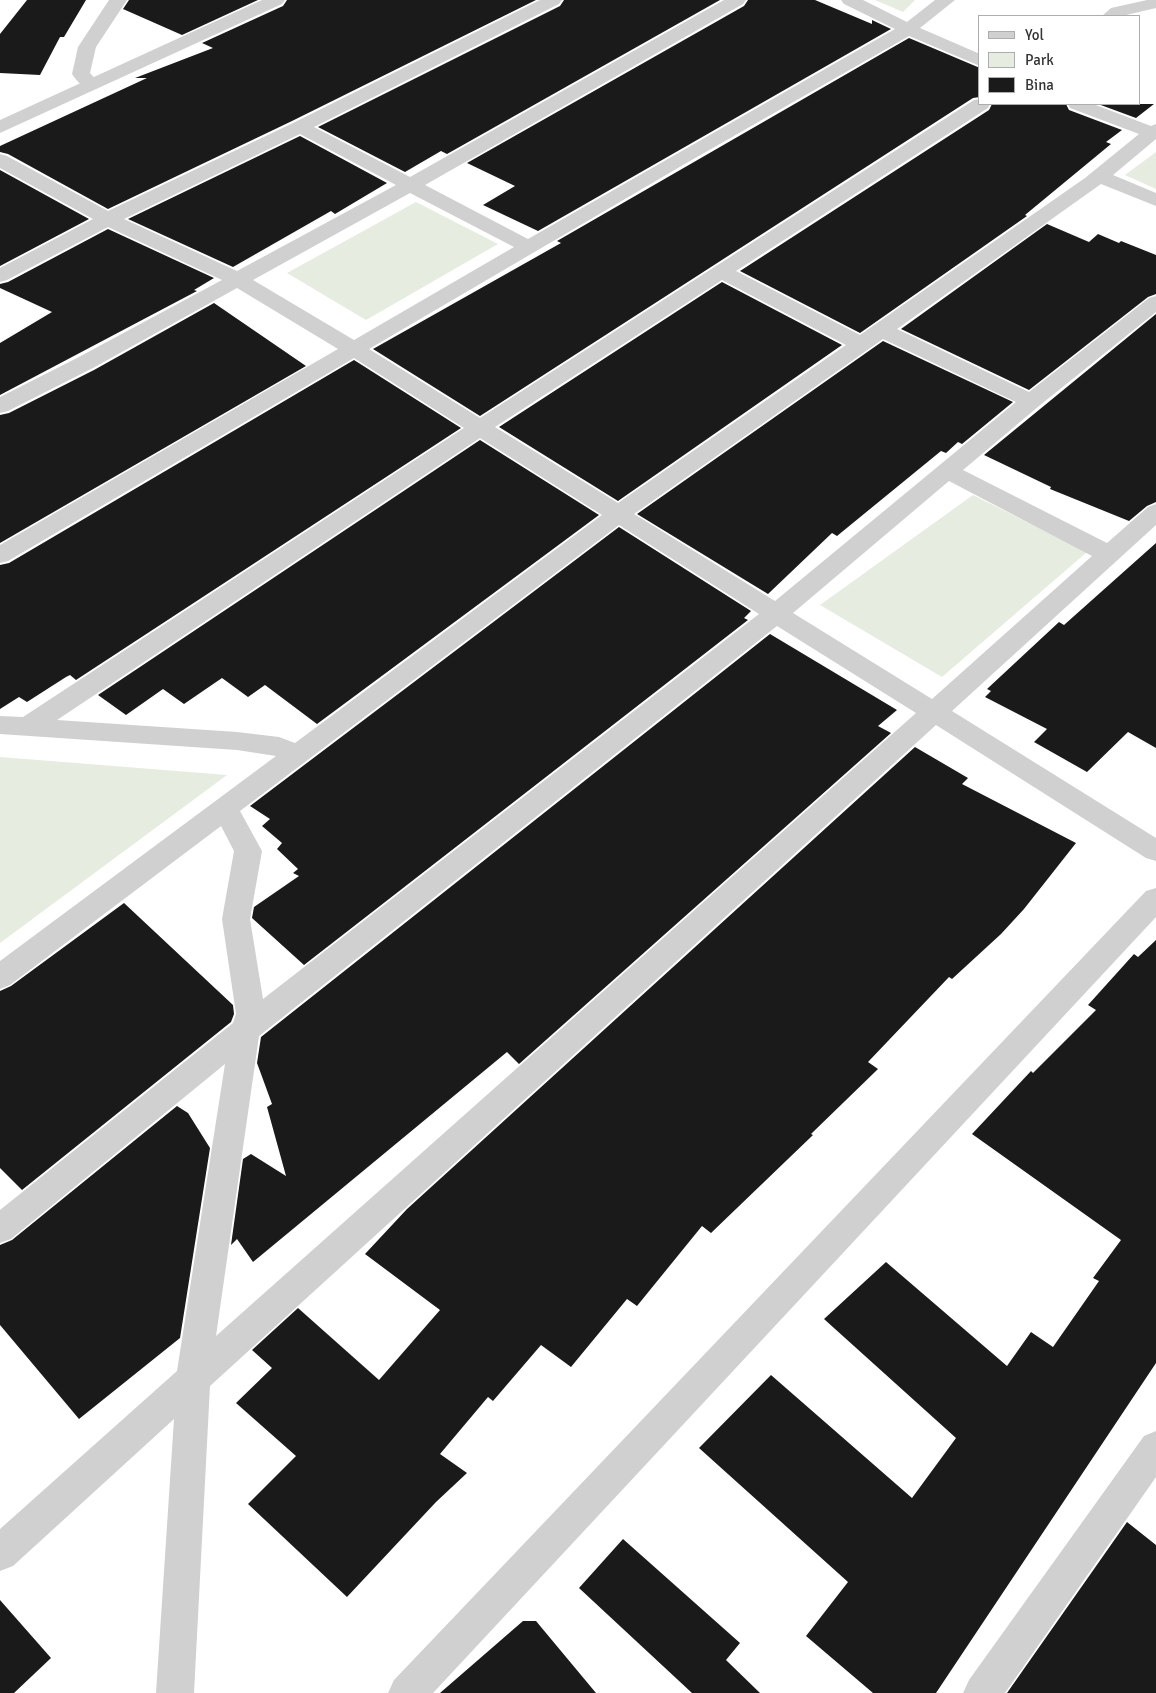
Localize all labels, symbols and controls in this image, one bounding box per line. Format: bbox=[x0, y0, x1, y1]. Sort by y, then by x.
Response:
legend bbox=[978, 15, 1141, 105]
text: Yol bbox=[1025, 26, 1044, 44]
text: Park bbox=[1025, 51, 1054, 69]
text: Bina bbox=[1025, 76, 1054, 94]

